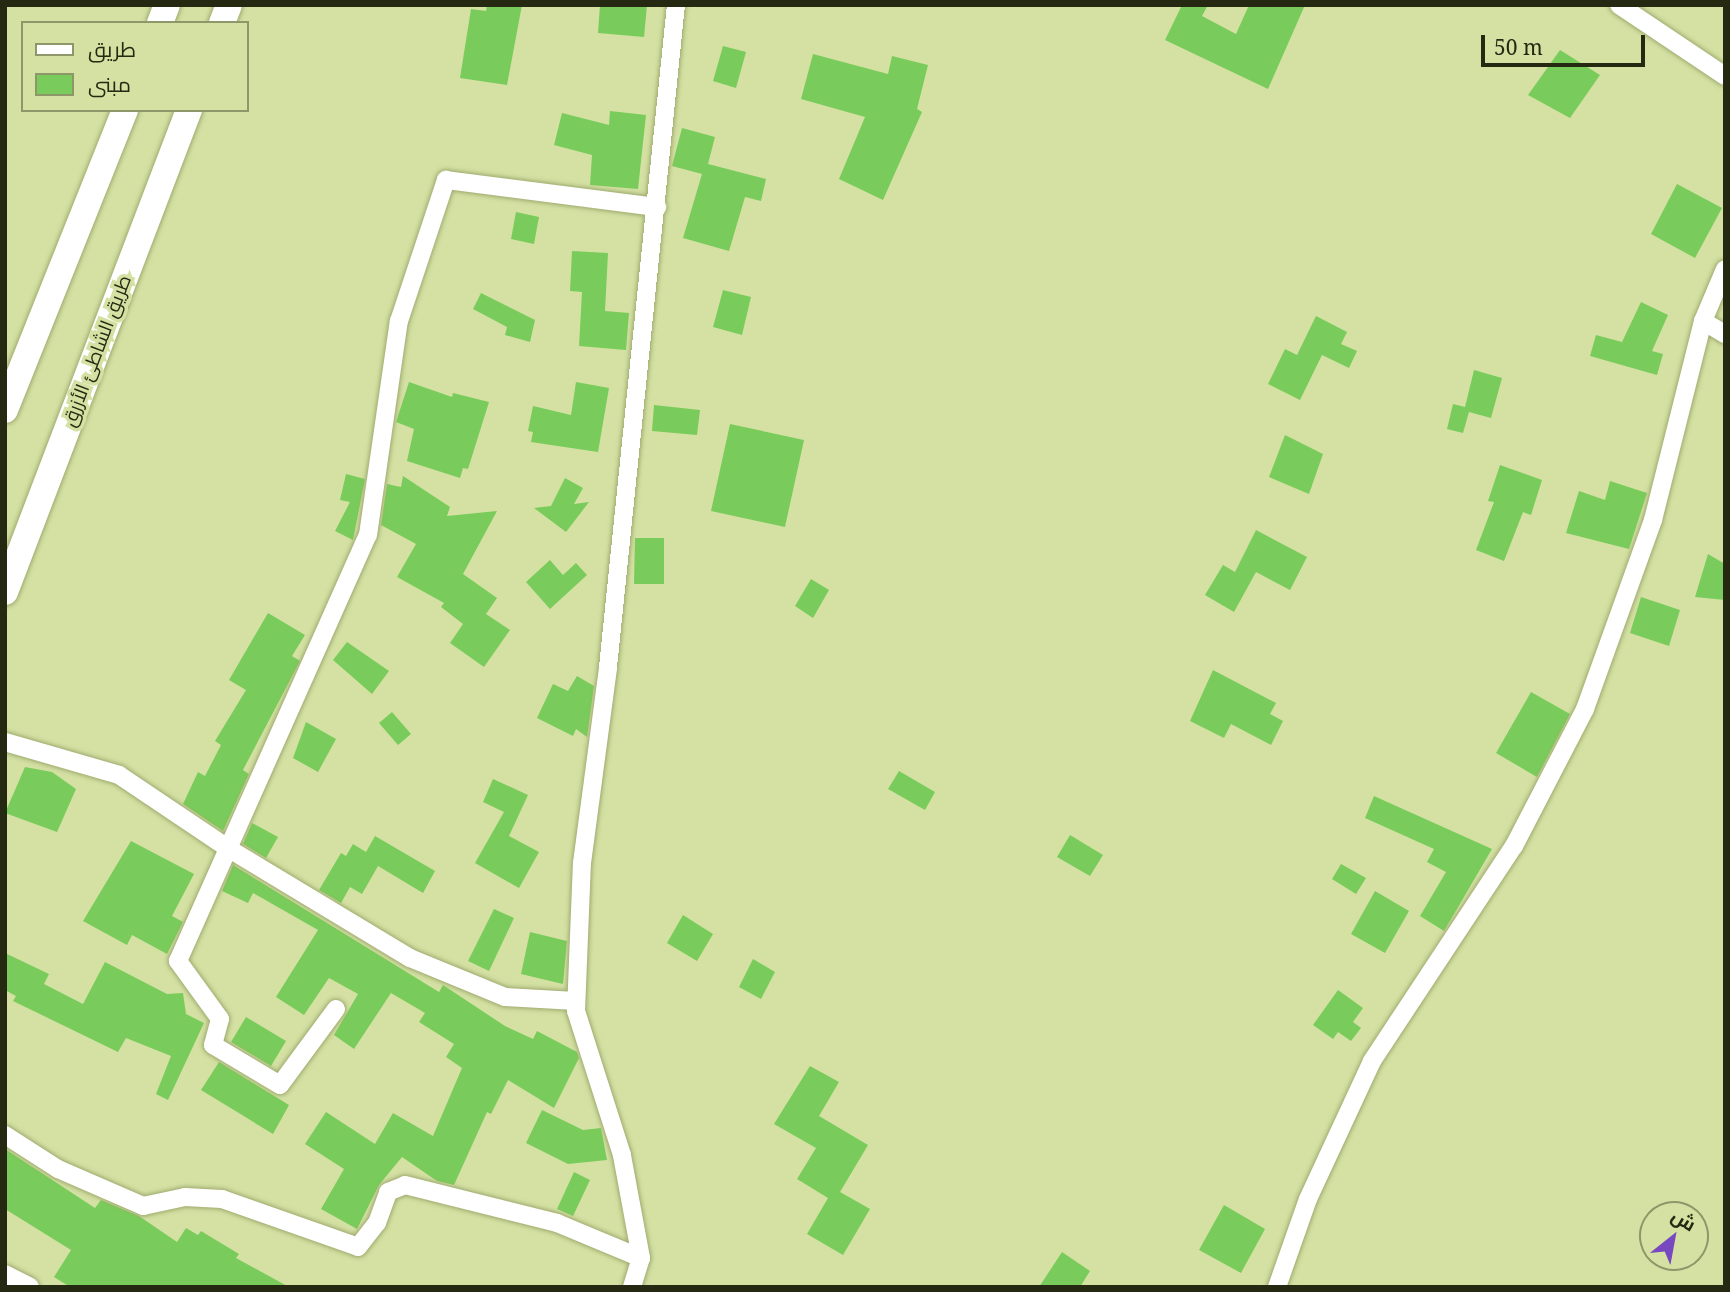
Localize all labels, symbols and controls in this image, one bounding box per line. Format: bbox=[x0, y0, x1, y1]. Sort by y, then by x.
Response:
legend bbox=[21, 21, 248, 112]
scale bar bbox=[1485, 21, 1650, 65]
text: 50 m bbox=[1494, 33, 1543, 61]
text: طريق bbox=[88, 35, 136, 63]
text: مبنى bbox=[88, 70, 131, 98]
street label: طريق الشاطئ الأزرق bbox=[58, 272, 136, 430]
north arrow bbox=[1639, 1201, 1709, 1271]
text: ش bbox=[1667, 1202, 1701, 1237]

